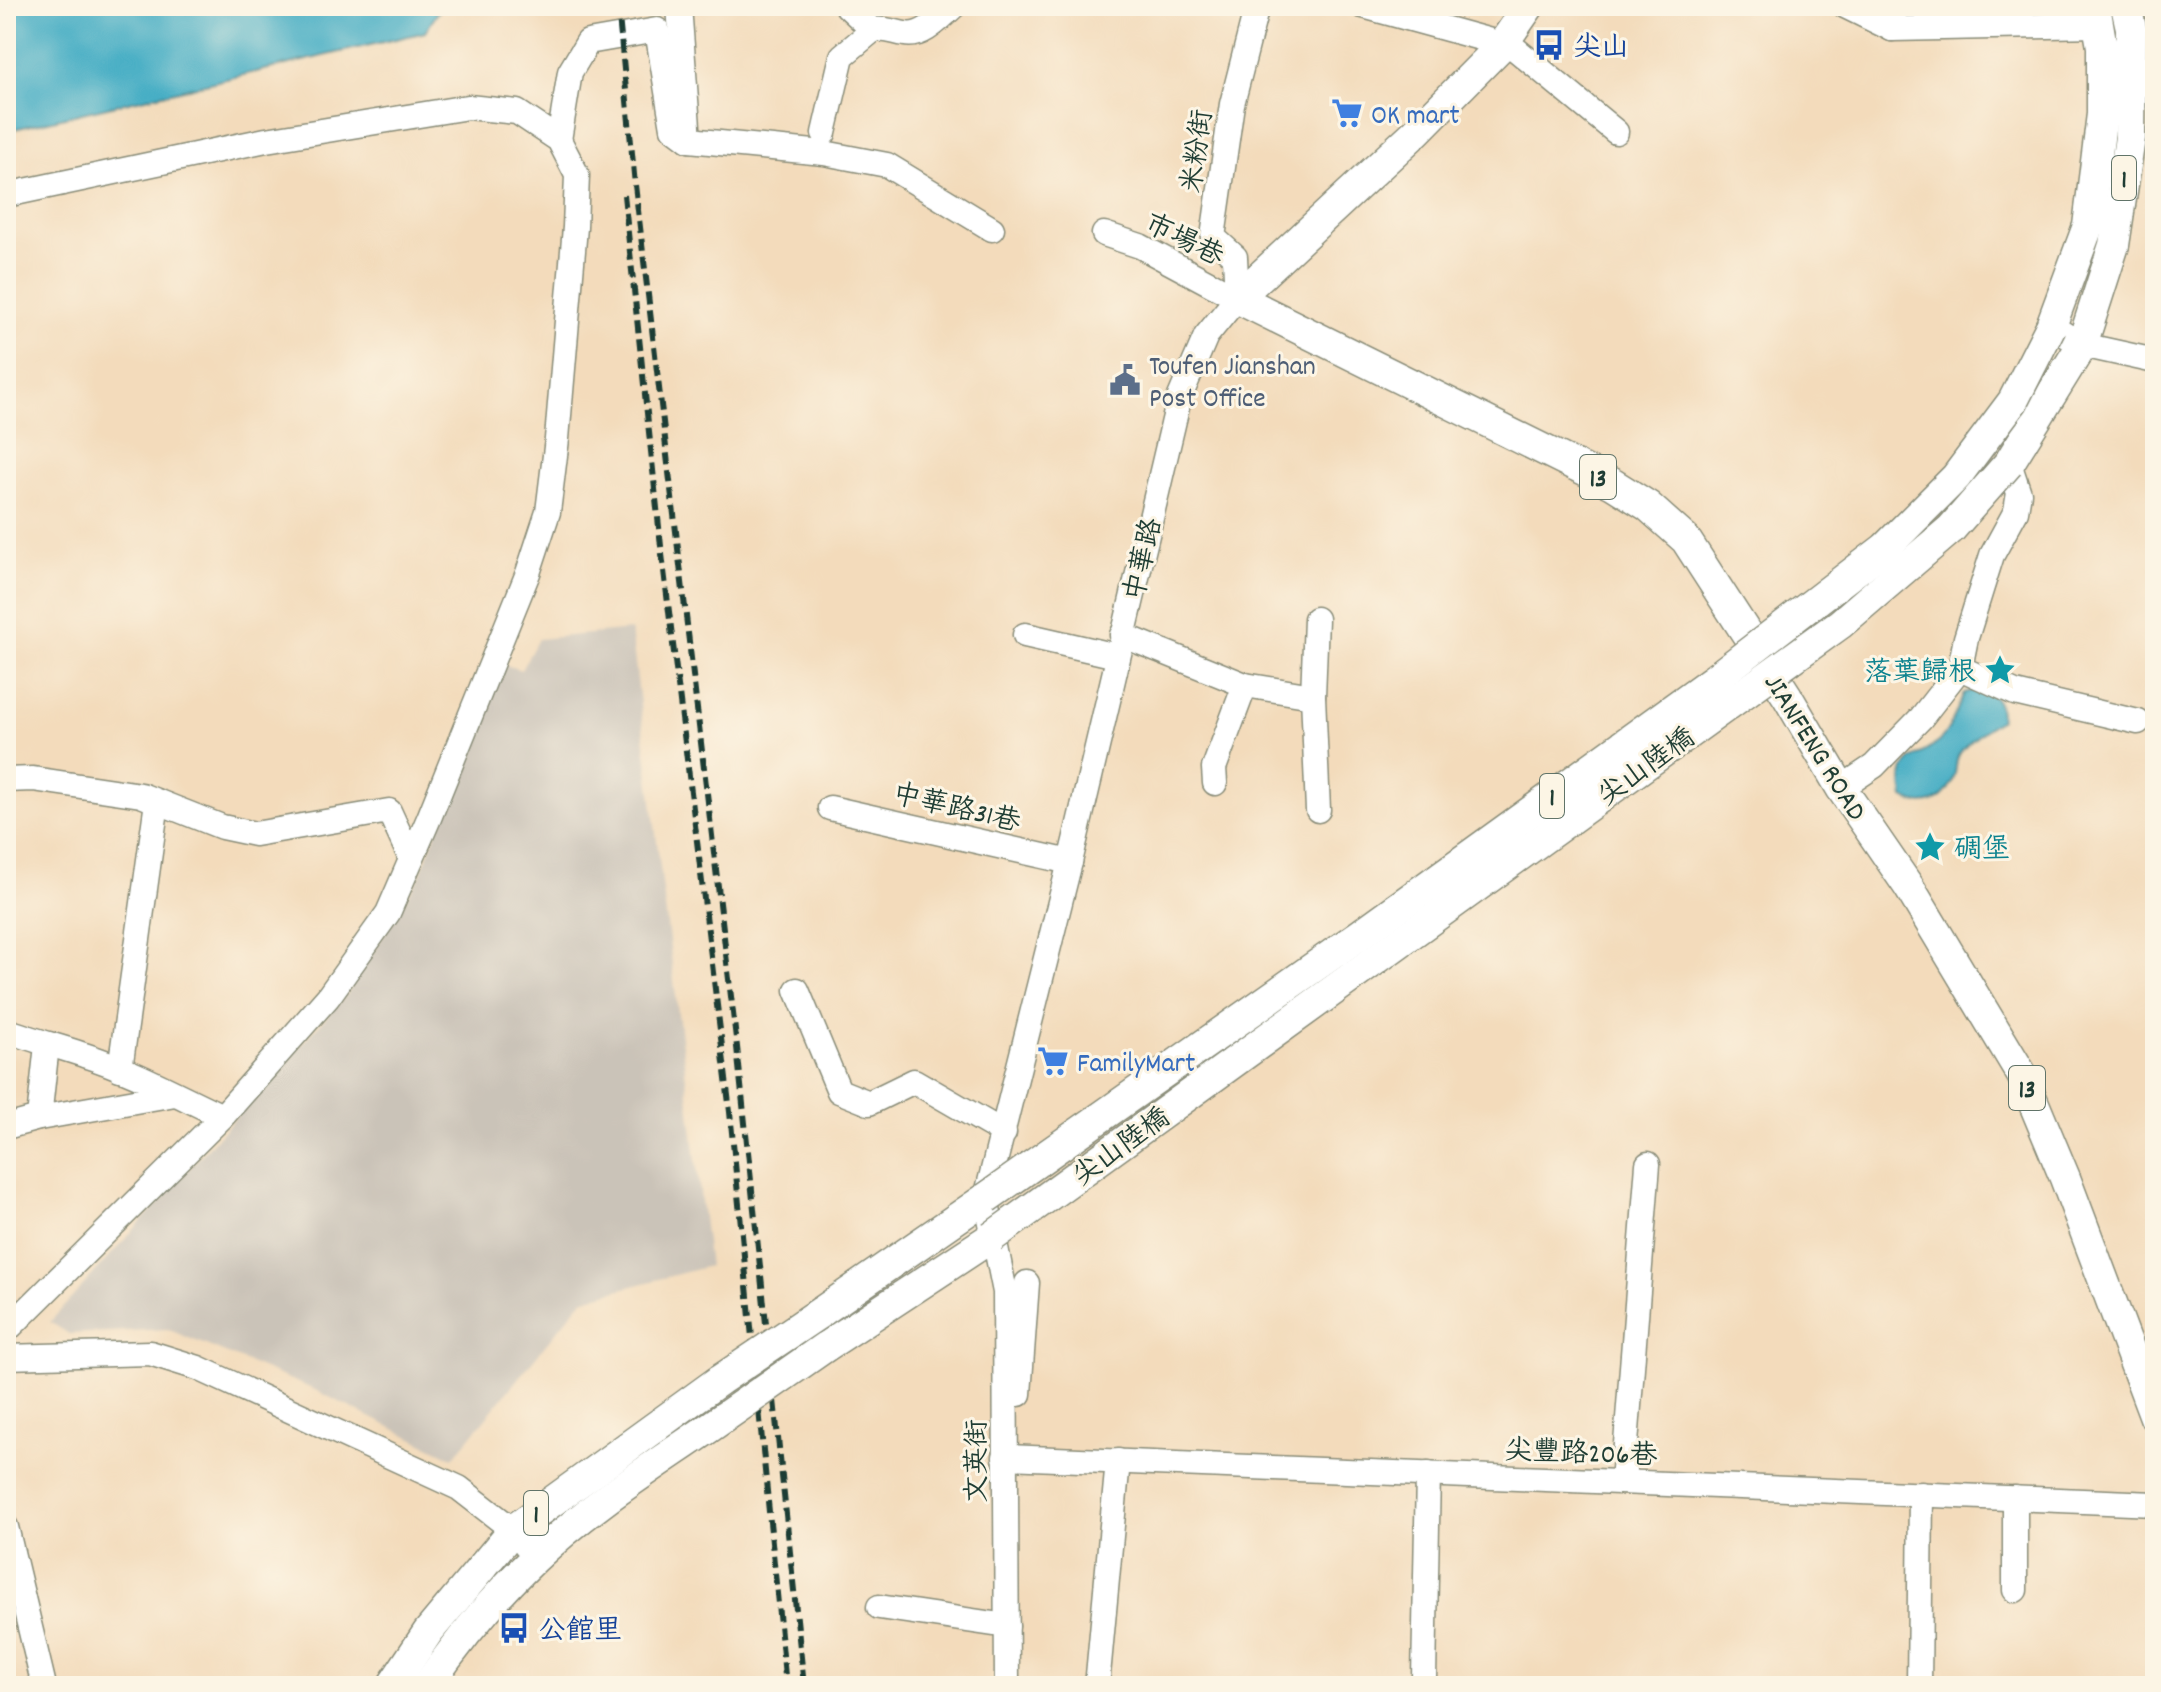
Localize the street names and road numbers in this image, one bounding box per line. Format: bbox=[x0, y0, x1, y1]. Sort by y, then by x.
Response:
street label: 米粉街 bbox=[1174, 107, 1226, 196]
road number: 1 bbox=[2112, 156, 2136, 200]
street label: 市場巷 bbox=[1136, 206, 1230, 279]
road number: 13 bbox=[1580, 455, 1616, 499]
street label: 中華路 bbox=[1117, 515, 1175, 606]
street label: JIANFENG ROAD bbox=[1752, 667, 1874, 830]
street label: 尖山陸橋 bbox=[1591, 720, 1705, 818]
road number: 1 bbox=[1540, 774, 1564, 818]
street label: 中華路31巷 bbox=[888, 777, 1025, 845]
road number: 13 bbox=[2009, 1066, 2045, 1110]
street label: 尖山陸橋 bbox=[1066, 1100, 1180, 1198]
street label: 文英街 bbox=[960, 1419, 1000, 1503]
street label: 尖豐路206巷 bbox=[1504, 1433, 1659, 1479]
road number: 1 bbox=[524, 1491, 548, 1535]

